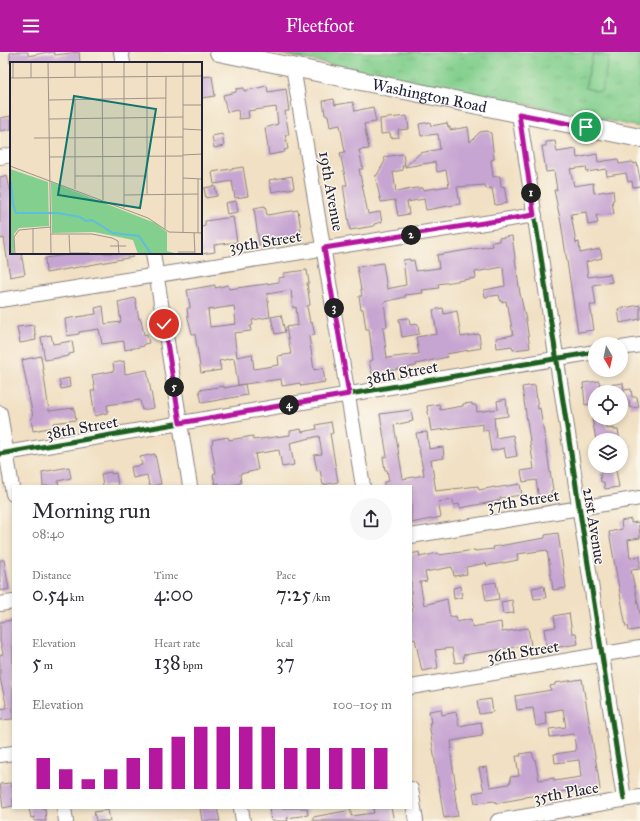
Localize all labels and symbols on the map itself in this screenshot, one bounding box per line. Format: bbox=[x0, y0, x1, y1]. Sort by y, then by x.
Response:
inset map bbox=[10, 62, 202, 254]
street label: Washington Road bbox=[371, 75, 489, 116]
pin bbox=[569, 110, 603, 144]
street label: 19th Avenue bbox=[315, 150, 348, 233]
pin: 1 bbox=[521, 183, 541, 203]
pin: 2 bbox=[401, 225, 421, 245]
street label: 39th Street bbox=[228, 226, 303, 257]
pin: 3 bbox=[324, 298, 344, 318]
pin bbox=[147, 307, 181, 341]
north arrow bbox=[588, 337, 628, 377]
street label: 38th Street bbox=[365, 357, 440, 388]
pin: 5 bbox=[164, 377, 184, 397]
pin: 4 bbox=[279, 395, 299, 415]
street label: 38th Street bbox=[45, 412, 120, 443]
street label: 37th Street bbox=[486, 485, 561, 516]
street label: 21st Avenue bbox=[579, 486, 610, 566]
street label: 36th Street bbox=[486, 636, 561, 667]
street label: 35th Place bbox=[532, 777, 600, 808]

